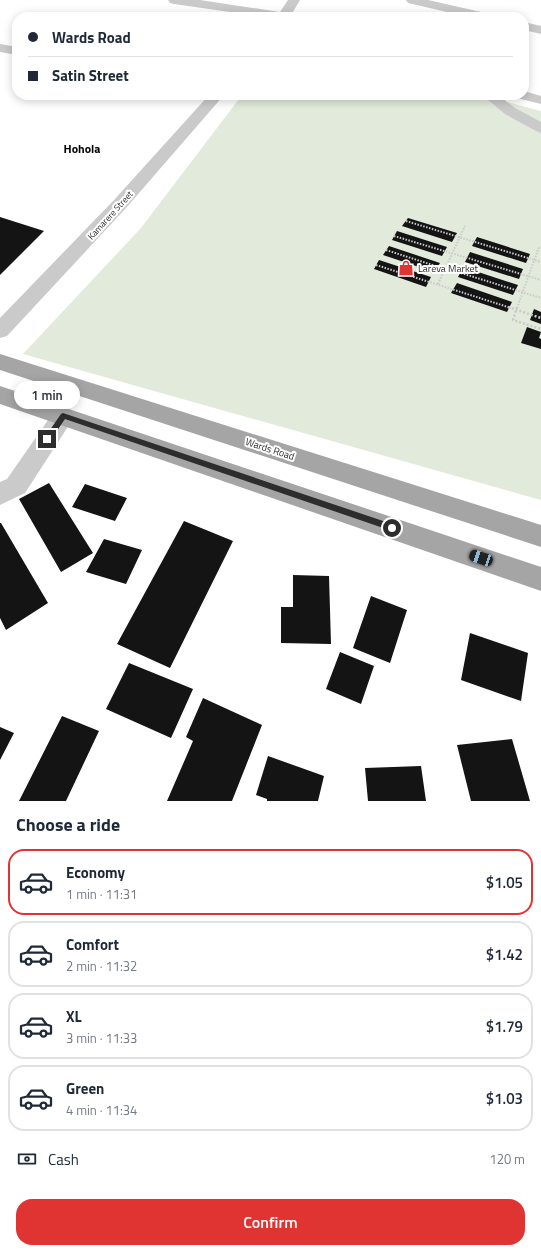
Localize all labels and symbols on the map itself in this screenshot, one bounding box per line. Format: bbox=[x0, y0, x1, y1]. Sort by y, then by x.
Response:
district label: Hohola bbox=[64, 139, 100, 158]
street label: Kamarere Street bbox=[84, 187, 136, 242]
shop icon: Lareva Market bbox=[397, 259, 415, 277]
place label: Lareva Market bbox=[418, 261, 479, 276]
callout: 1 min bbox=[14, 381, 80, 409]
route end bbox=[38, 430, 56, 448]
street label: Wards Road bbox=[244, 434, 296, 464]
route start bbox=[383, 519, 401, 537]
car bbox=[468, 548, 494, 568]

